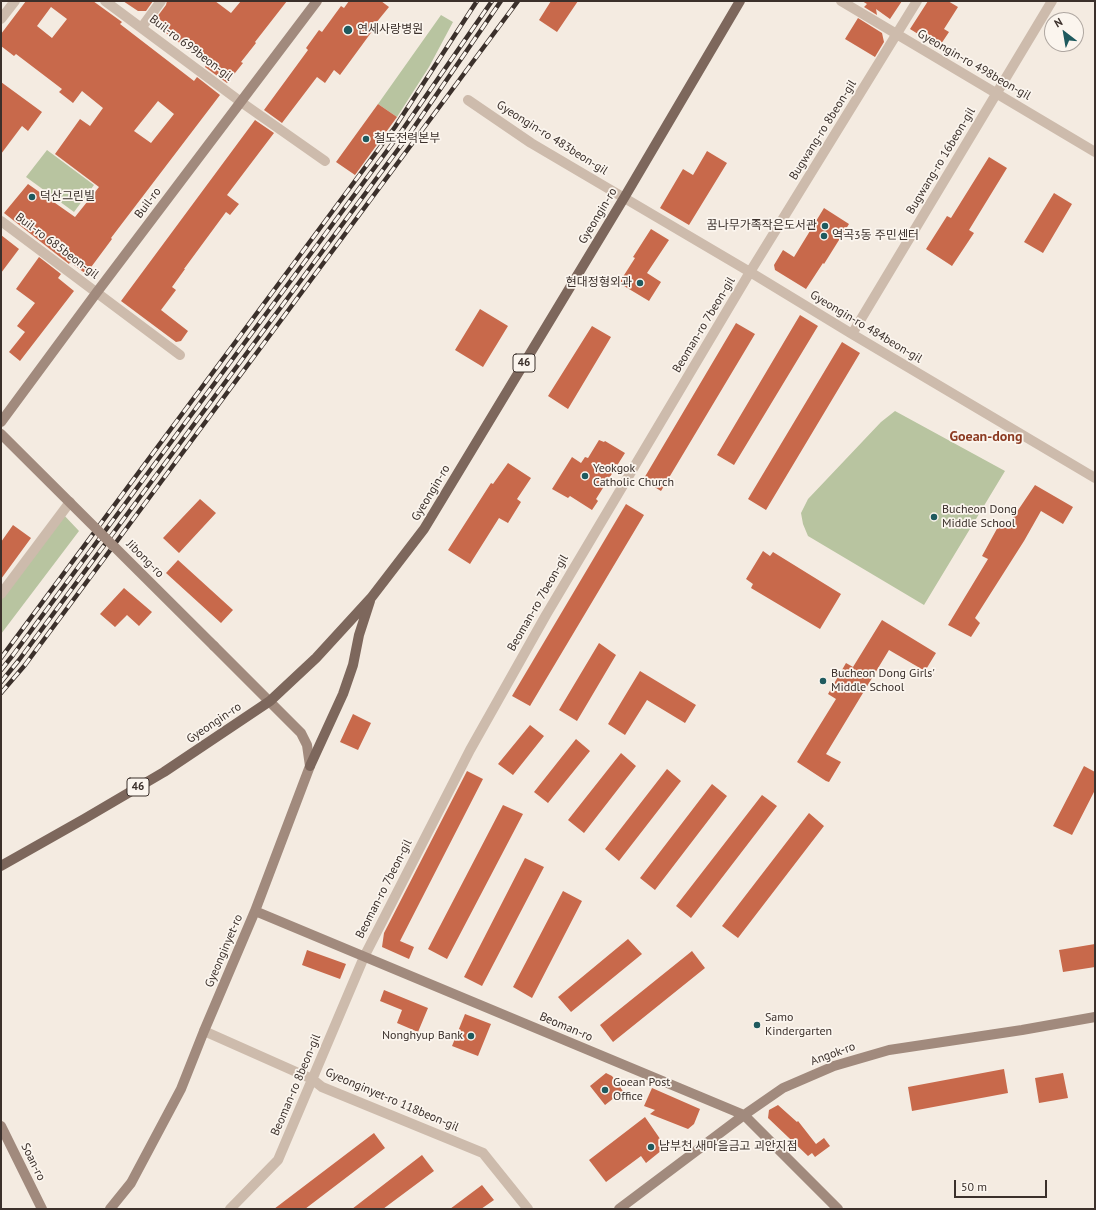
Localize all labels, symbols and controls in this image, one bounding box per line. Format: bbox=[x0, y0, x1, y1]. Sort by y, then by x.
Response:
street label: Buil-ro 699beon-gil bbox=[146, 12, 236, 84]
north arrow bbox=[1044, 12, 1084, 52]
text: N bbox=[1052, 15, 1065, 30]
place label: 연세사랑병원 bbox=[357, 23, 423, 37]
marker: 연세사랑병원 bbox=[342, 24, 354, 36]
street label: Gyeongin-ro 498beon-gil bbox=[915, 27, 1033, 103]
street label: Bugwang-ro 8beon-gil bbox=[786, 77, 860, 183]
street label: Gyeongin-ro 483beon-gil bbox=[494, 98, 610, 178]
street label: Bugwang-ro 16beon-gil bbox=[903, 105, 979, 217]
place label: 철도전력본부 bbox=[374, 132, 440, 146]
marker: 철도전력본부 bbox=[361, 134, 371, 144]
street label: Buil-ro bbox=[132, 185, 164, 221]
street label: Gyeongin-ro bbox=[576, 185, 620, 247]
place label: 덕산그린빌 bbox=[40, 190, 95, 204]
marker: 덕산그린빌 bbox=[27, 192, 37, 202]
street label: Buil-ro 685beon-gil bbox=[12, 210, 102, 282]
place label: 꿈나무가족작은도서관 bbox=[707, 219, 817, 233]
marker: 꿈나무가족작은도서관 bbox=[820, 221, 830, 231]
place label: 역곡3동 주민센터 bbox=[832, 229, 919, 243]
marker: 역곡3동 주민센터 bbox=[819, 231, 829, 241]
street label: Beoman-ro 7beon-gil bbox=[670, 275, 738, 375]
place label: 현대정형외과 bbox=[566, 276, 632, 290]
marker: 현대정형외과 bbox=[635, 278, 645, 288]
street label: Gyeongin-ro 484beon-gil bbox=[807, 288, 925, 366]
road number: 46 bbox=[513, 354, 535, 372]
district label: Goean-dong bbox=[950, 429, 1022, 445]
street label: Gyeongin-ro bbox=[409, 462, 453, 524]
place label: Yeokgok Catholic Church bbox=[593, 462, 674, 490]
marker: Yeokgok Catholic Church bbox=[580, 471, 590, 481]
place label: Bucheon Dong Middle School bbox=[942, 503, 1017, 531]
marker: Bucheon Dong Middle School bbox=[929, 512, 939, 522]
street label: Jibong-ro bbox=[123, 537, 167, 581]
street label: Beoman-ro 7beon-gil bbox=[504, 552, 572, 654]
place label: Bucheon Dong Girls' Middle School bbox=[831, 667, 935, 695]
marker: Bucheon Dong Girls' Middle School bbox=[818, 676, 828, 686]
street label: Gyeongin-ro bbox=[184, 699, 244, 747]
road number: 46 bbox=[127, 778, 149, 796]
street label: Beoman-ro 7beon-gil bbox=[353, 837, 415, 941]
street label: Gyeonginyet-ro bbox=[202, 912, 246, 990]
street label: Beoman-ro bbox=[537, 1009, 595, 1045]
place label: Samo Kindergarten bbox=[765, 1011, 832, 1039]
marker: Samo Kindergarten bbox=[752, 1020, 762, 1030]
place label: Nonghyup Bank bbox=[382, 1029, 463, 1043]
marker: Nonghyup Bank bbox=[466, 1031, 476, 1041]
street label: Beoman-ro 8beon-gil bbox=[268, 1032, 324, 1138]
street label: Angok-ro bbox=[809, 1039, 857, 1069]
street label: Gyeonginyet-ro 118beon-gil bbox=[323, 1065, 461, 1135]
place label: Goean Post Office bbox=[613, 1076, 670, 1104]
marker: Goean Post Office bbox=[600, 1085, 610, 1095]
place label: 남부천 새마을금고 괴안지점 bbox=[659, 1140, 798, 1154]
street label: Soan-ro bbox=[18, 1141, 48, 1183]
marker: 남부천 새마을금고 괴안지점 bbox=[646, 1142, 656, 1152]
scale bar bbox=[956, 1172, 1049, 1198]
text: 50 m bbox=[961, 1179, 987, 1194]

